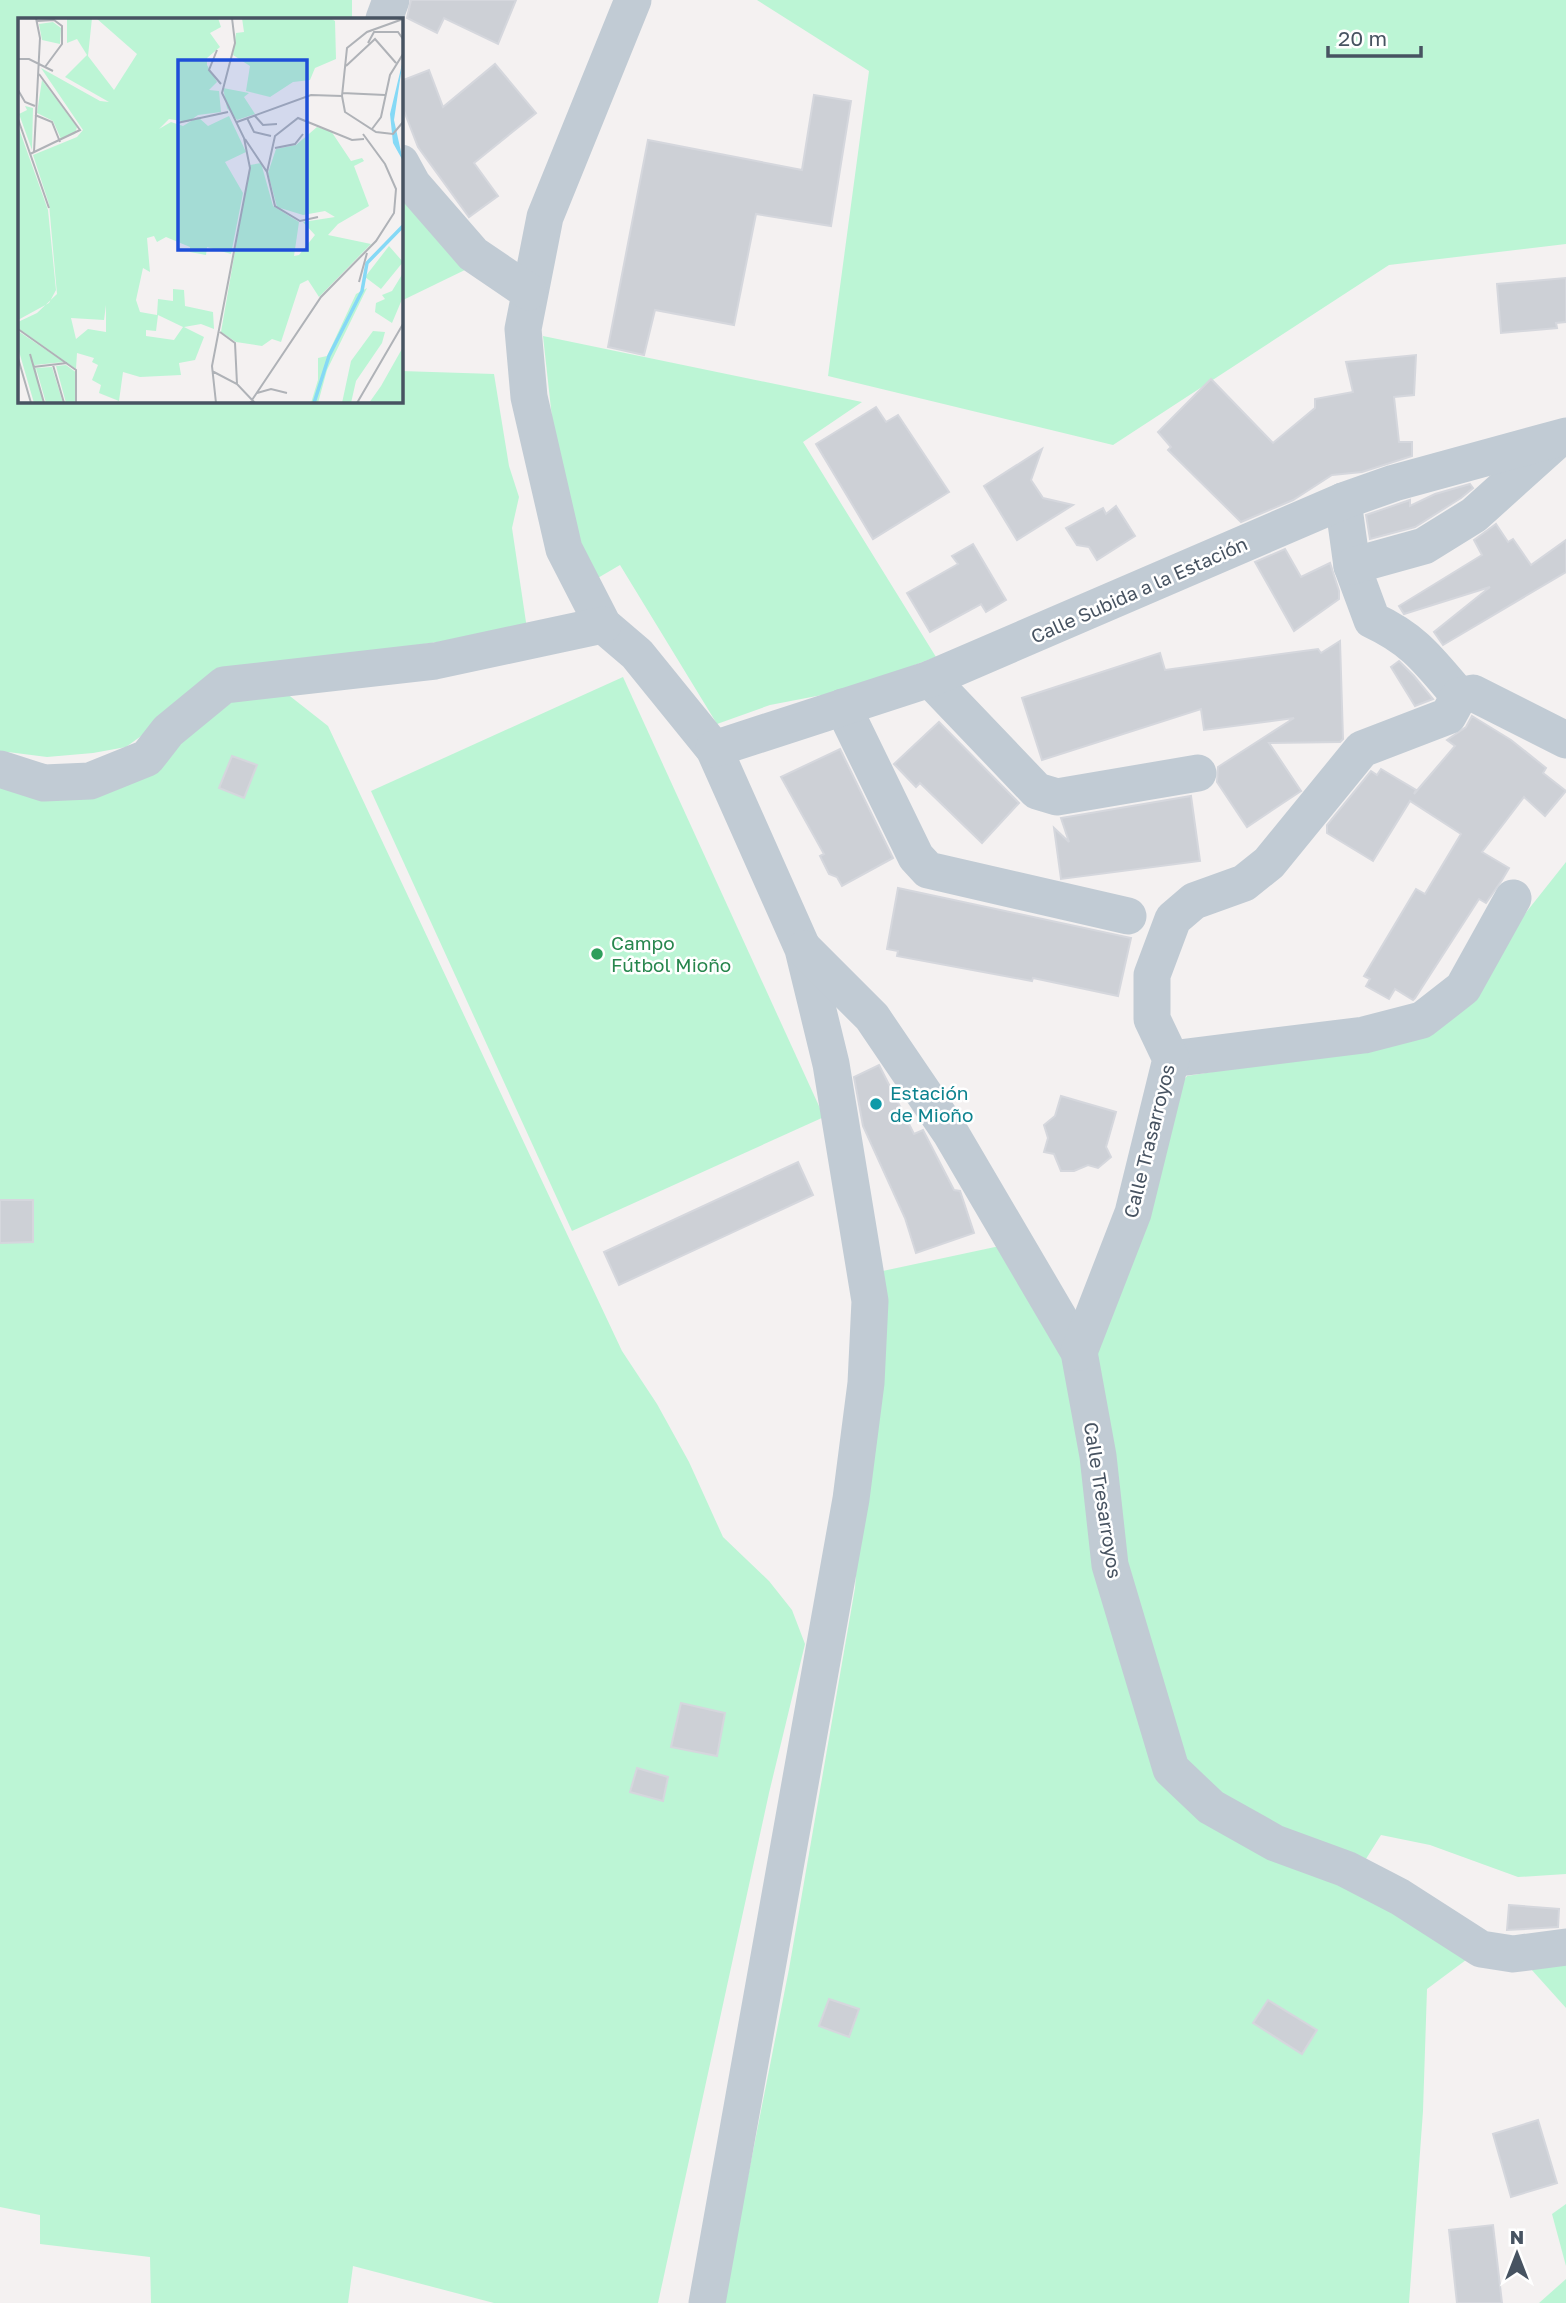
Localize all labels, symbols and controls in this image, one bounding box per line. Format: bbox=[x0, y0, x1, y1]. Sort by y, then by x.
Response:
scale bar bbox=[1328, 14, 1421, 58]
inset map bbox=[18, 18, 402, 402]
text: 20 m bbox=[1338, 25, 1387, 51]
street label: Calle Subida a la Estación bbox=[1027, 531, 1251, 648]
place label: Campo Fútbol Mioño bbox=[611, 931, 731, 976]
marker: Campo Fútbol Mioño bbox=[589, 946, 605, 962]
street label: Calle Trasarroyos bbox=[1118, 1062, 1179, 1220]
place label: Estación de Mioño bbox=[890, 1081, 973, 1126]
marker: Estación de Mioño bbox=[868, 1096, 884, 1112]
street label: Calle Tresarroyos bbox=[1080, 1420, 1127, 1580]
north arrow bbox=[1482, 2219, 1552, 2289]
text: N bbox=[1510, 2225, 1524, 2248]

